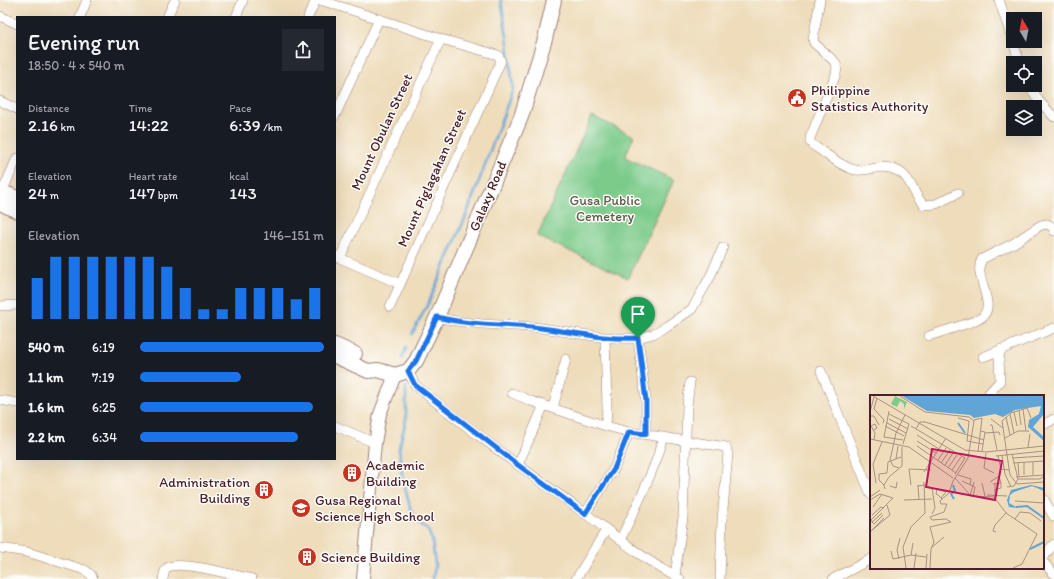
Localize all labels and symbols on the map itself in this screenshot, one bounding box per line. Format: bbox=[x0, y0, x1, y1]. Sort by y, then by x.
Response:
north arrow bbox=[1006, 12, 1042, 48]
street label: Mount Obulan Street bbox=[348, 71, 416, 193]
place label: Philippine Statistics Authority bbox=[811, 82, 929, 115]
public building icon: Philippine Statistics Authority bbox=[786, 87, 808, 109]
street label: Mount Piglagahan Street bbox=[394, 106, 470, 250]
street label: Galaxy Road bbox=[466, 158, 511, 234]
park label: Gusa Public Cemetery bbox=[570, 192, 641, 225]
pin bbox=[621, 297, 655, 338]
inset map bbox=[870, 395, 1044, 569]
place label: Academic Building bbox=[366, 457, 425, 490]
building icon: Academic Building bbox=[341, 462, 363, 484]
place label: Administration Building bbox=[159, 474, 251, 507]
building icon: Administration Building bbox=[253, 479, 275, 501]
place label: Gusa Regional Science High School bbox=[315, 492, 435, 525]
school or university icon: Gusa Regional Science High School bbox=[290, 497, 312, 519]
building icon: Science Building bbox=[296, 546, 318, 568]
place label: Science Building bbox=[321, 549, 421, 566]

